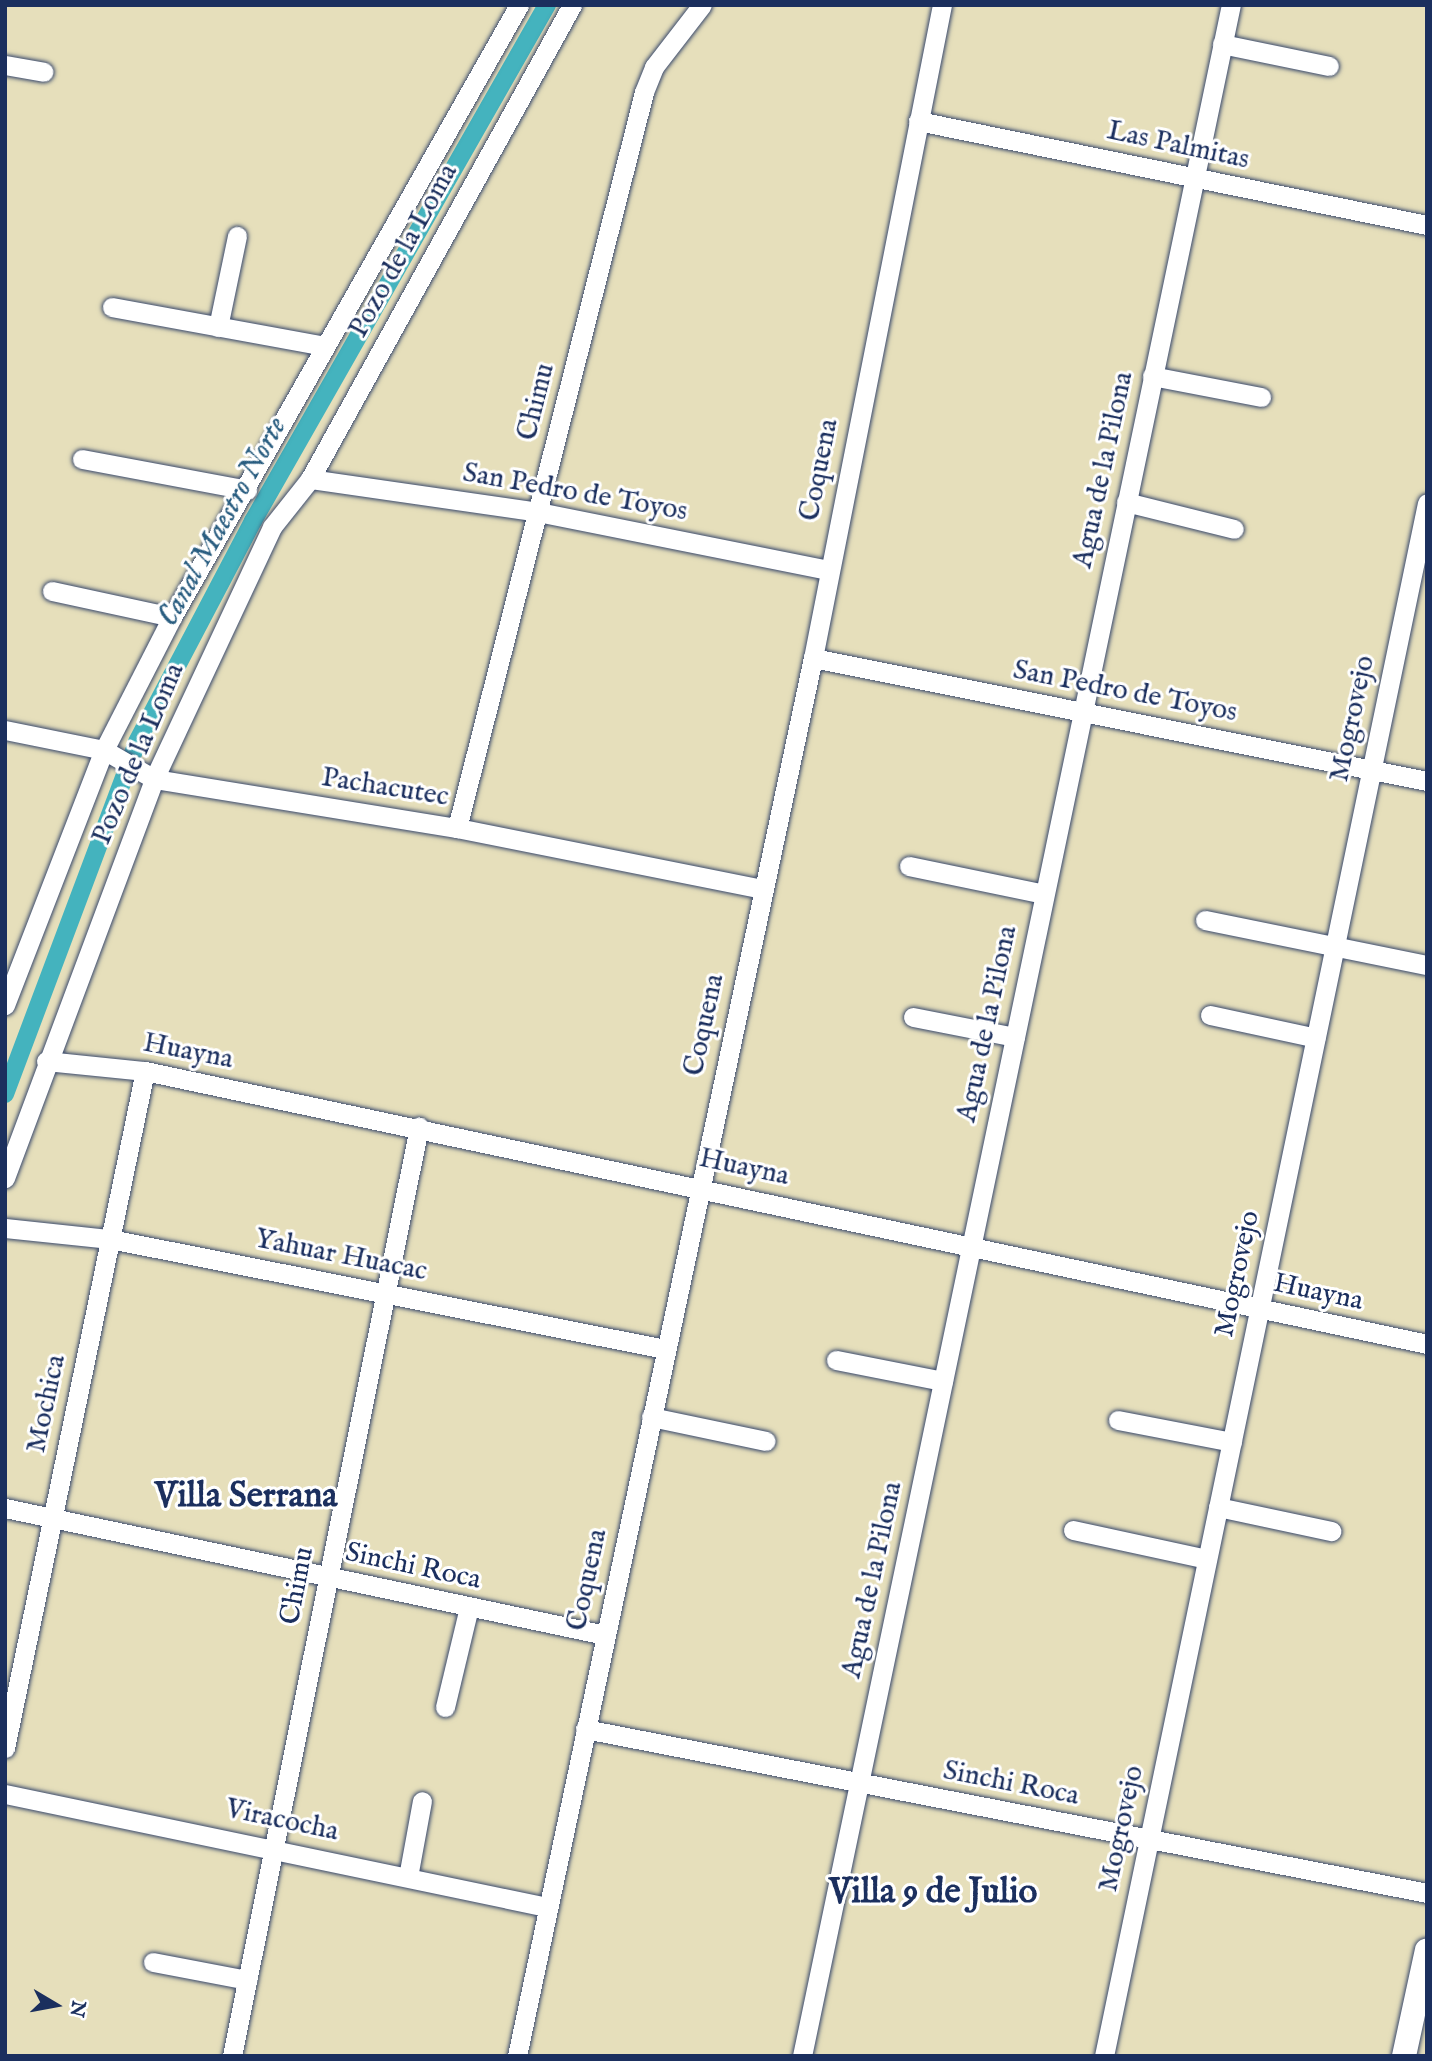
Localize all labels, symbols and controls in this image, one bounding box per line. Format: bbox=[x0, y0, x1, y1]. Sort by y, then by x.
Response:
street label: Las Palmitas bbox=[1104, 115, 1252, 177]
street label: Pozo de la Loma bbox=[342, 158, 466, 344]
street label: Chimu bbox=[511, 360, 563, 444]
street label: Agua de la Pilona bbox=[1067, 369, 1141, 571]
water label: Canal Maestro Norte bbox=[151, 411, 295, 633]
street label: Coquena bbox=[794, 416, 846, 524]
street label: San Pedro de Toyos bbox=[460, 457, 690, 529]
street label: Mogrovejo bbox=[1323, 653, 1383, 785]
street label: San Pedro de Toyos bbox=[1010, 654, 1240, 730]
street label: Pozo de la Loma bbox=[86, 658, 192, 850]
street label: Pachacutec bbox=[319, 761, 451, 815]
street label: Agua de la Pilona bbox=[951, 923, 1025, 1125]
street label: Coquena bbox=[678, 971, 732, 1079]
street label: Huayna bbox=[140, 1027, 236, 1077]
street label: Huayna bbox=[696, 1142, 792, 1194]
street label: Mogrovejo bbox=[1208, 1208, 1268, 1340]
street label: Yahuar Huacac bbox=[252, 1223, 430, 1289]
street label: Huayna bbox=[1270, 1267, 1366, 1319]
street label: Mochica bbox=[20, 1352, 74, 1456]
district label: Villa Serrana bbox=[155, 1476, 337, 1518]
street label: Agua de la Pilona bbox=[836, 1479, 910, 1681]
street label: Coquena bbox=[561, 1526, 615, 1634]
street label: Sinchi Roca bbox=[342, 1536, 484, 1598]
street label: Chimu bbox=[274, 1544, 322, 1628]
street label: Sinchi Roca bbox=[940, 1754, 1082, 1814]
street label: Mogrovejo bbox=[1092, 1763, 1152, 1895]
street label: Viracocha bbox=[223, 1793, 341, 1849]
district label: Villa 9 de Julio bbox=[829, 1872, 1037, 1914]
north arrow bbox=[21, 1970, 91, 2040]
text: N bbox=[63, 1998, 90, 2019]

